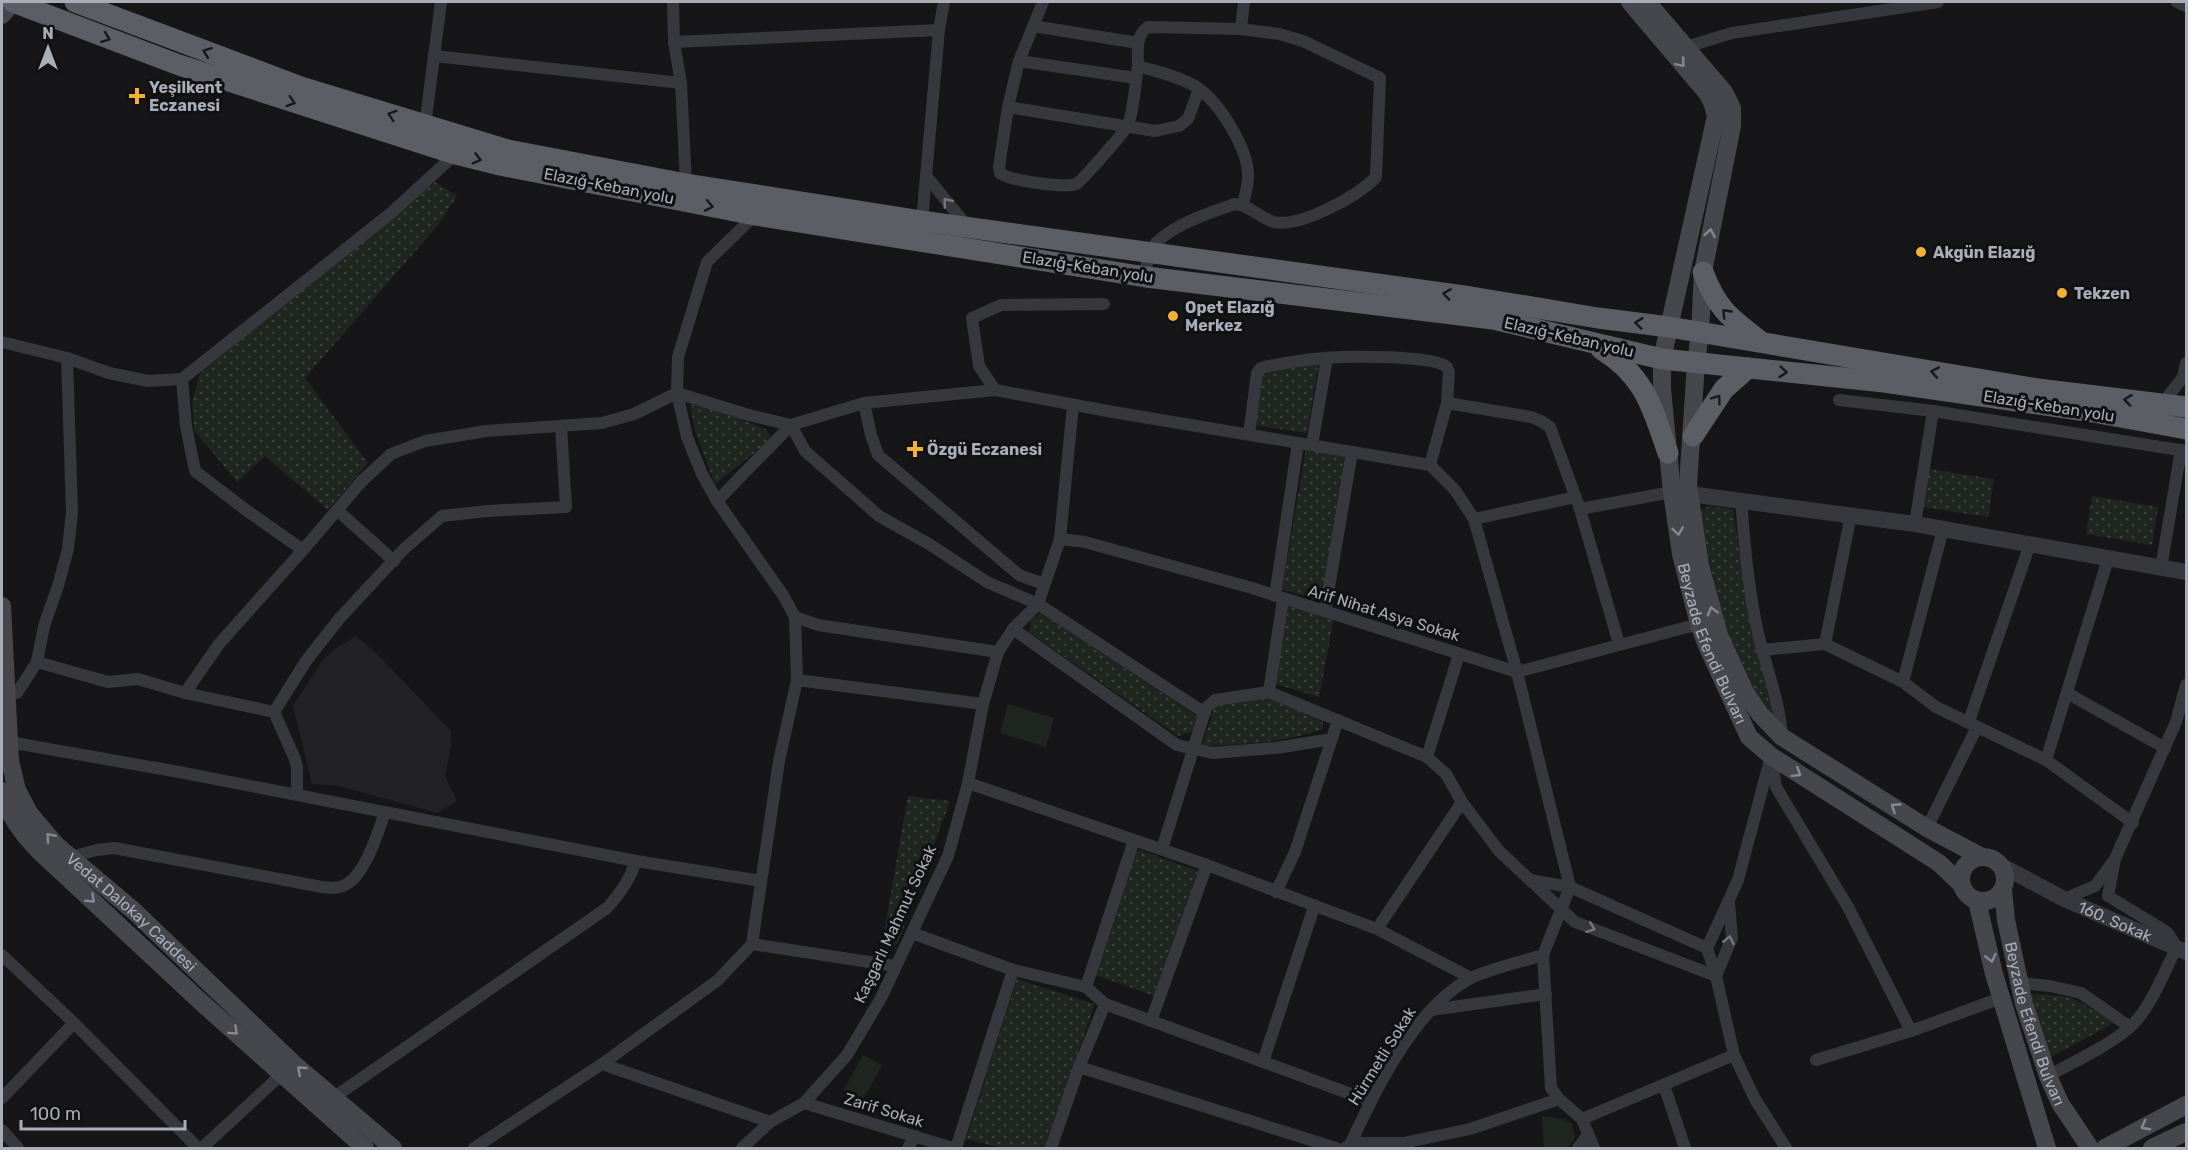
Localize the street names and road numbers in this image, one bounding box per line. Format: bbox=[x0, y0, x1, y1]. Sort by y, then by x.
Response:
street label: Elazığ-Keban yolu bbox=[542, 164, 676, 208]
street label: Elazığ-Keban yolu bbox=[1021, 247, 1155, 287]
street label: Elazığ-Keban yolu bbox=[1502, 313, 1636, 361]
street label: Elazığ-Keban yolu bbox=[1982, 386, 2116, 426]
street label: Beyzade Efendi Bulvarı bbox=[1674, 561, 1751, 727]
street label: Arif Nihat Asya Sokak bbox=[1306, 581, 1463, 645]
street label: Kaşgarlı Mahmut Sokak bbox=[850, 841, 940, 1006]
street label: Vedat Dalokay Caddesi bbox=[63, 849, 201, 975]
street label: 160. Sokak bbox=[2075, 897, 2156, 946]
street label: Beyzade Efendi Bulvarı bbox=[2001, 940, 2069, 1109]
street label: Hürmetli Sokak bbox=[1344, 1003, 1420, 1109]
street label: Zarif Sokak bbox=[842, 1089, 927, 1131]

